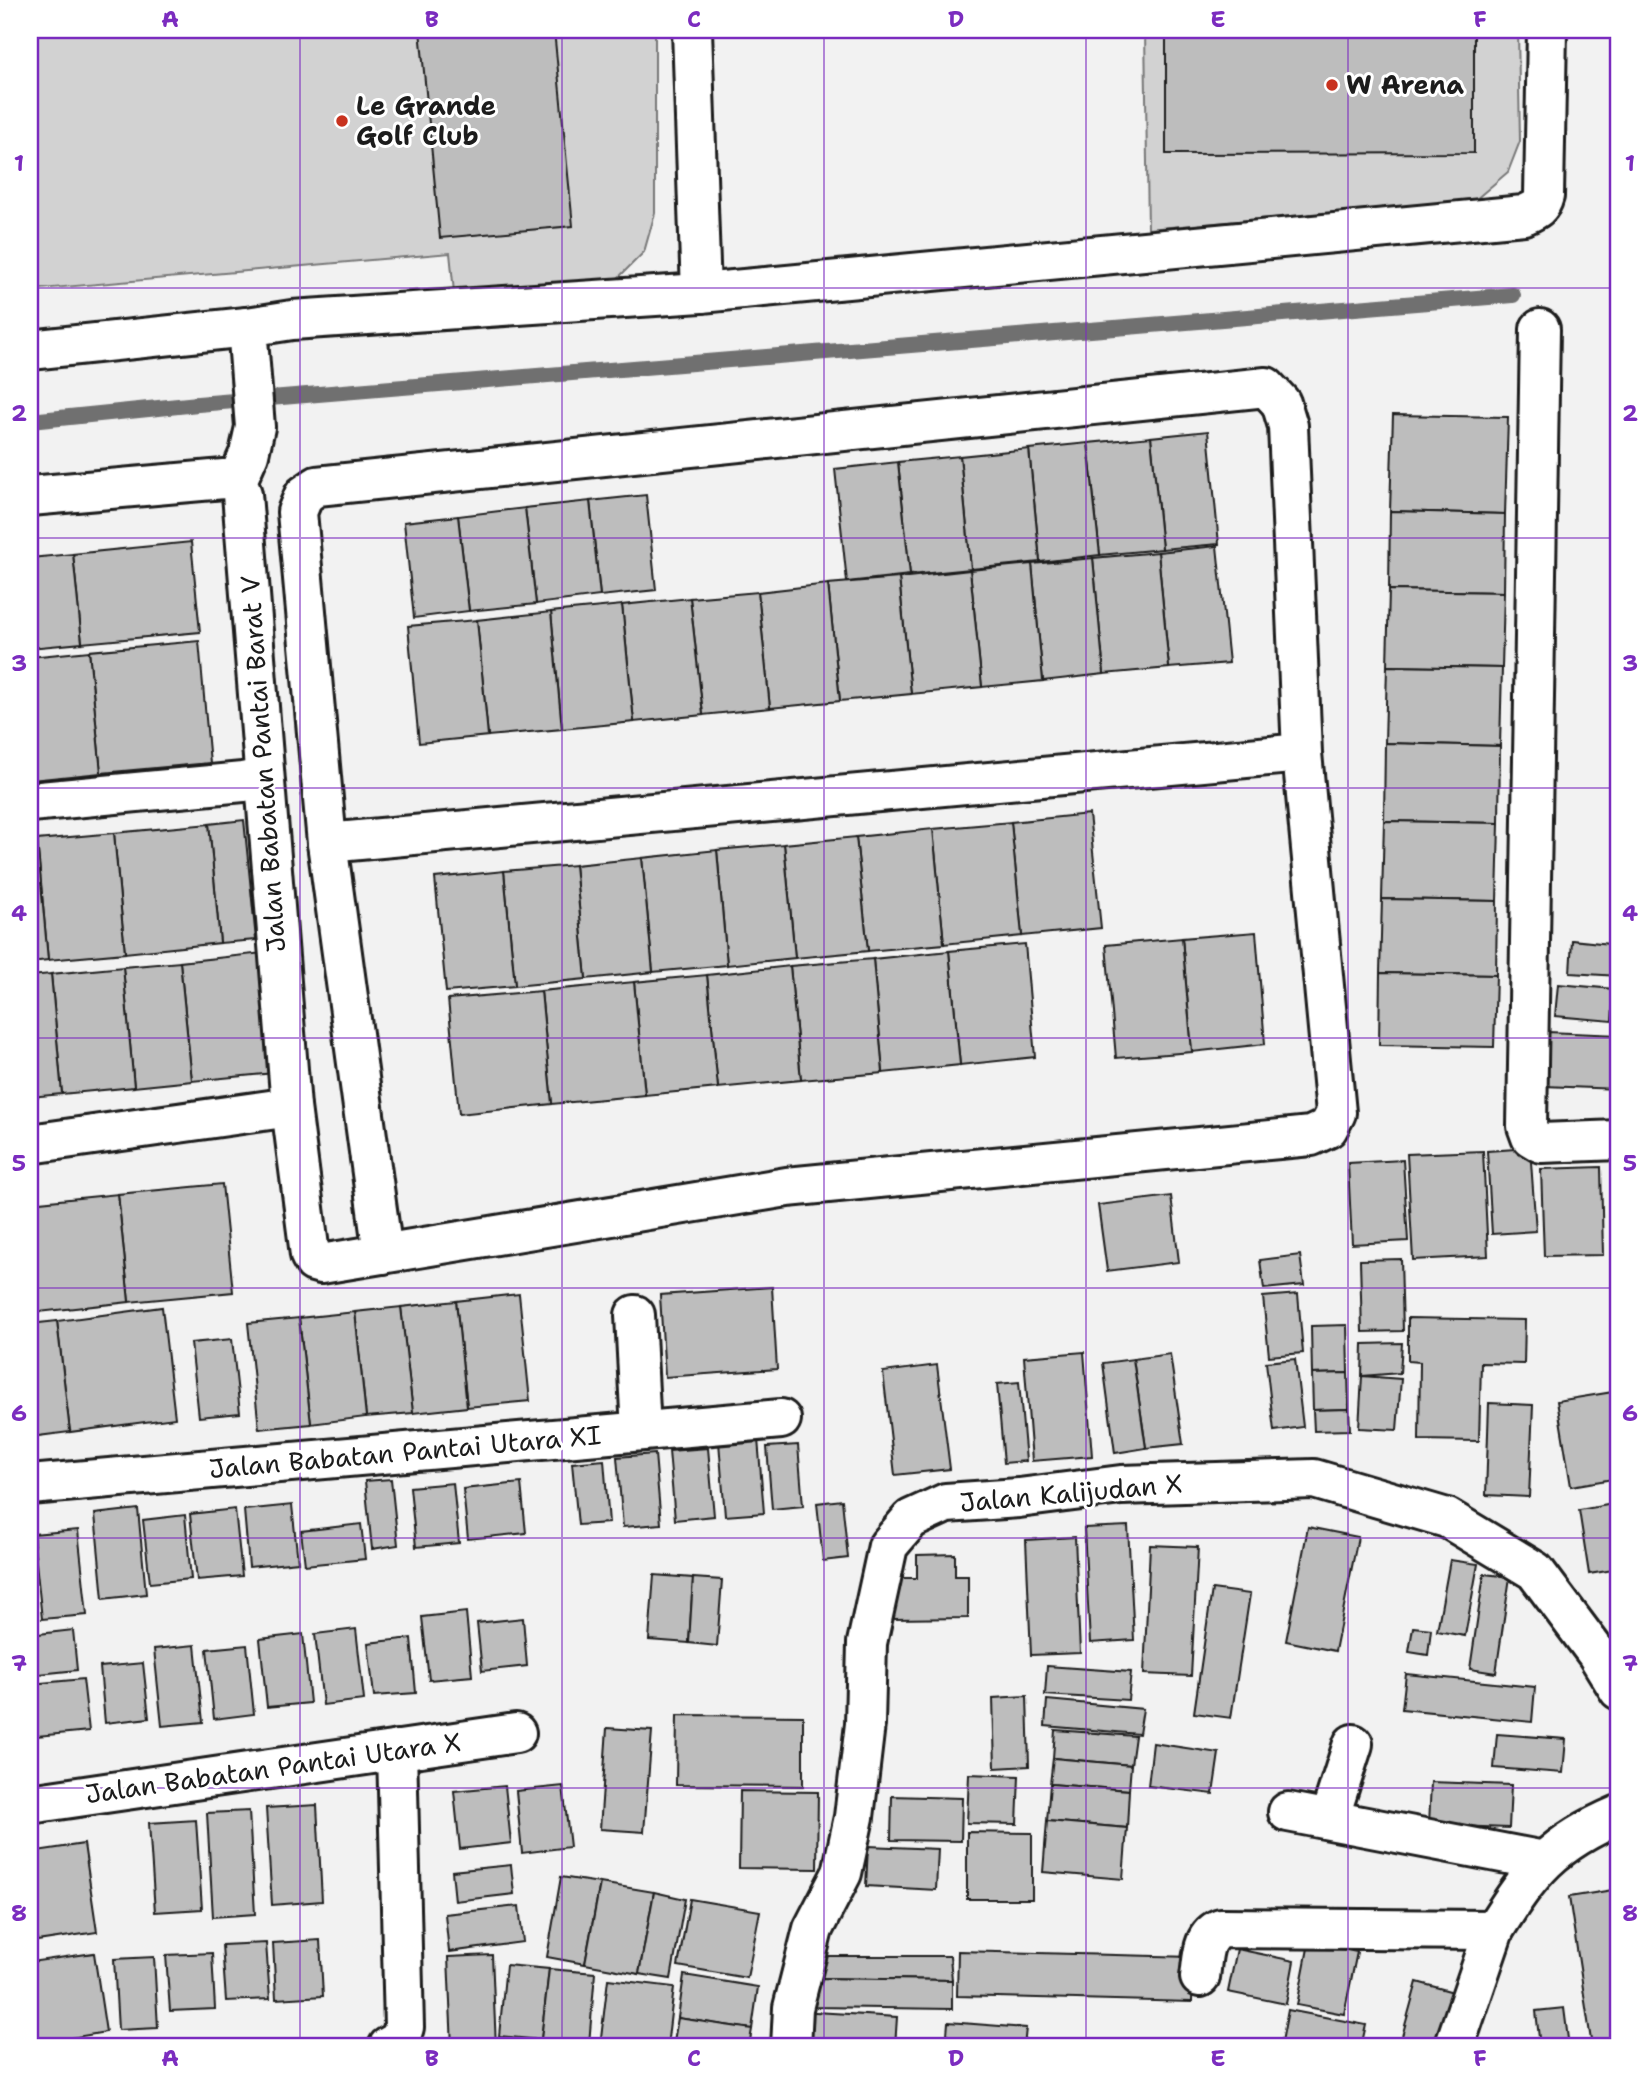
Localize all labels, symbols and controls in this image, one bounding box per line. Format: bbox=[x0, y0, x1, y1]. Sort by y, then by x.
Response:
text: A bbox=[161, 4, 179, 34]
text: B bbox=[425, 4, 439, 34]
text: C bbox=[687, 4, 701, 34]
text: D bbox=[948, 4, 964, 34]
text: E bbox=[1210, 4, 1226, 34]
text: F bbox=[1473, 4, 1487, 34]
place label: W Arena bbox=[1346, 67, 1464, 102]
marker: W Arena bbox=[1324, 77, 1340, 93]
place label: Le Grande Golf Club bbox=[356, 88, 496, 153]
marker: Le Grande Golf Club bbox=[334, 113, 350, 129]
text: 1 bbox=[14, 148, 24, 178]
text: 1 bbox=[1625, 148, 1635, 178]
text: 2 bbox=[11, 398, 27, 428]
text: 2 bbox=[1622, 398, 1638, 428]
street label: Jalan Babatan Pantai Barat V bbox=[232, 574, 293, 954]
text: 3 bbox=[11, 648, 27, 678]
text: 3 bbox=[1622, 648, 1638, 678]
text: 4 bbox=[11, 898, 27, 928]
text: 4 bbox=[1622, 898, 1638, 928]
text: 5 bbox=[12, 1148, 26, 1178]
text: 5 bbox=[1623, 1148, 1637, 1178]
text: 6 bbox=[11, 1398, 27, 1428]
text: 6 bbox=[1622, 1398, 1638, 1428]
street label: Jalan Babatan Pantai Utara XI bbox=[207, 1417, 602, 1486]
street label: Jalan Kalijudan X bbox=[958, 1465, 1184, 1520]
text: 7 bbox=[11, 1648, 27, 1678]
text: 7 bbox=[1622, 1648, 1638, 1678]
street label: Jalan Babatan Pantai Utara X bbox=[83, 1724, 463, 1811]
text: 8 bbox=[11, 1898, 27, 1928]
text: 8 bbox=[1622, 1898, 1638, 1928]
text: A bbox=[161, 2043, 179, 2073]
text: B bbox=[425, 2043, 439, 2073]
text: C bbox=[687, 2043, 701, 2073]
text: D bbox=[948, 2043, 964, 2073]
text: E bbox=[1210, 2043, 1226, 2073]
text: F bbox=[1473, 2043, 1487, 2073]

